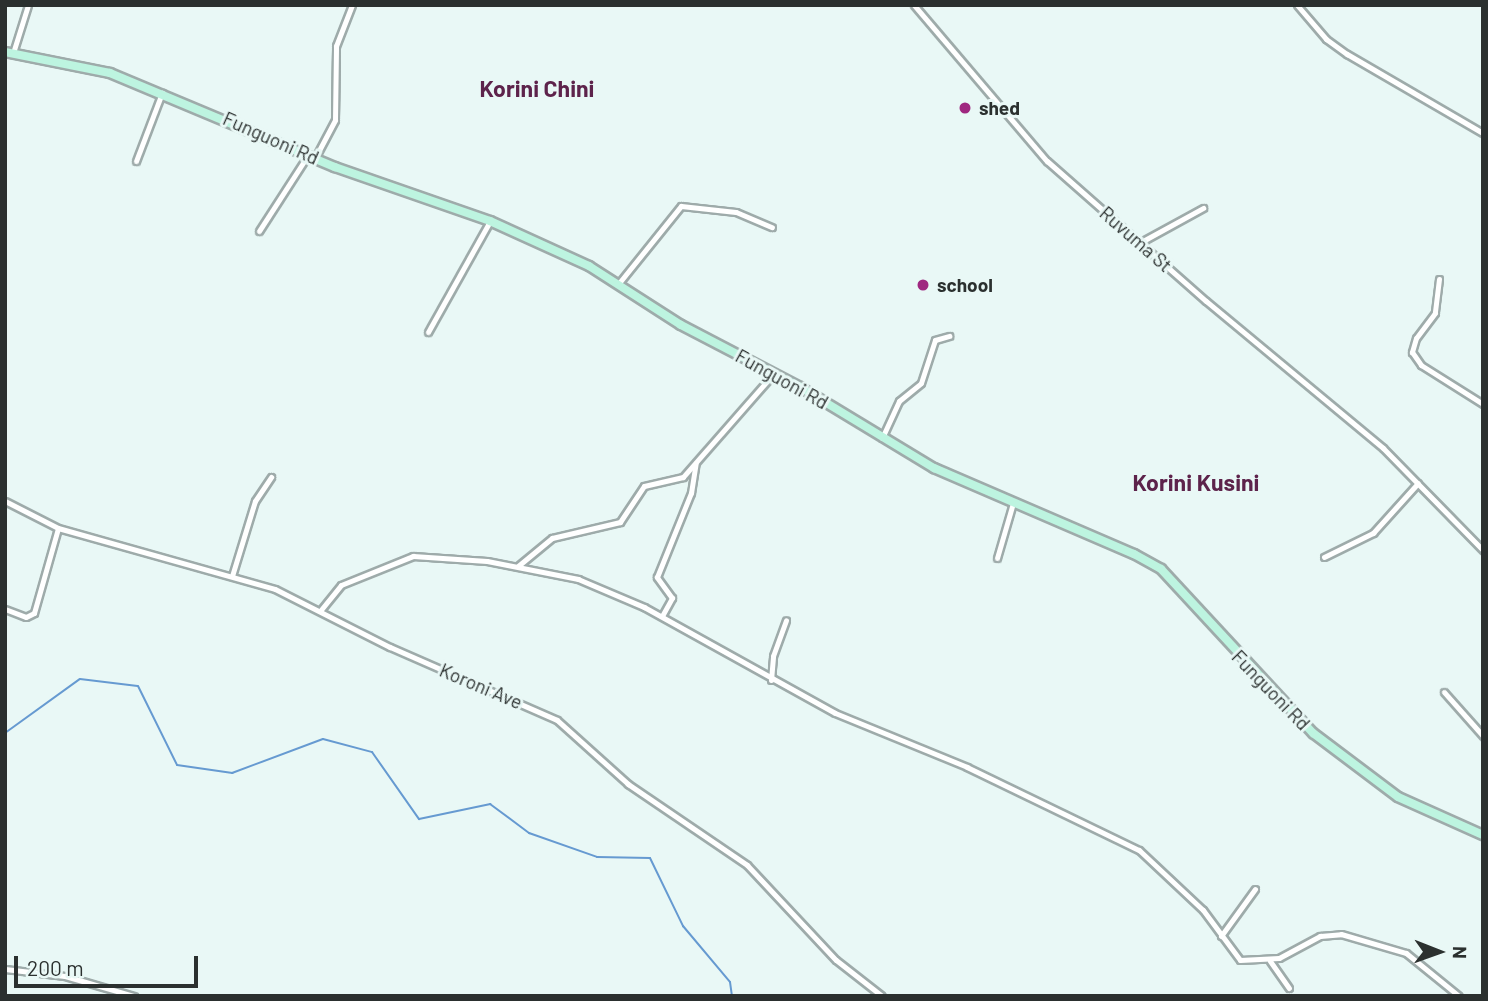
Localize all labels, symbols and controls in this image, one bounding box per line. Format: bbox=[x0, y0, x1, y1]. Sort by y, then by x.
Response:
district label: Korini Chini bbox=[480, 74, 594, 102]
place label: shed bbox=[979, 97, 1020, 119]
marker: shed bbox=[957, 100, 973, 116]
street label: Funguoni Rd bbox=[220, 107, 322, 169]
street label: Ruvuma St bbox=[1095, 201, 1177, 277]
place label: school bbox=[937, 274, 993, 296]
marker: school bbox=[915, 277, 931, 293]
street label: Funguoni Rd bbox=[732, 344, 832, 414]
district label: Korini Kusini bbox=[1133, 468, 1259, 496]
street label: Funguoni Rd bbox=[1227, 645, 1315, 735]
street label: Koroni Ave bbox=[436, 658, 526, 714]
north arrow bbox=[1404, 917, 1474, 987]
scale bar bbox=[18, 942, 201, 986]
text: N bbox=[1449, 946, 1472, 959]
text: 200 m bbox=[27, 955, 84, 980]

